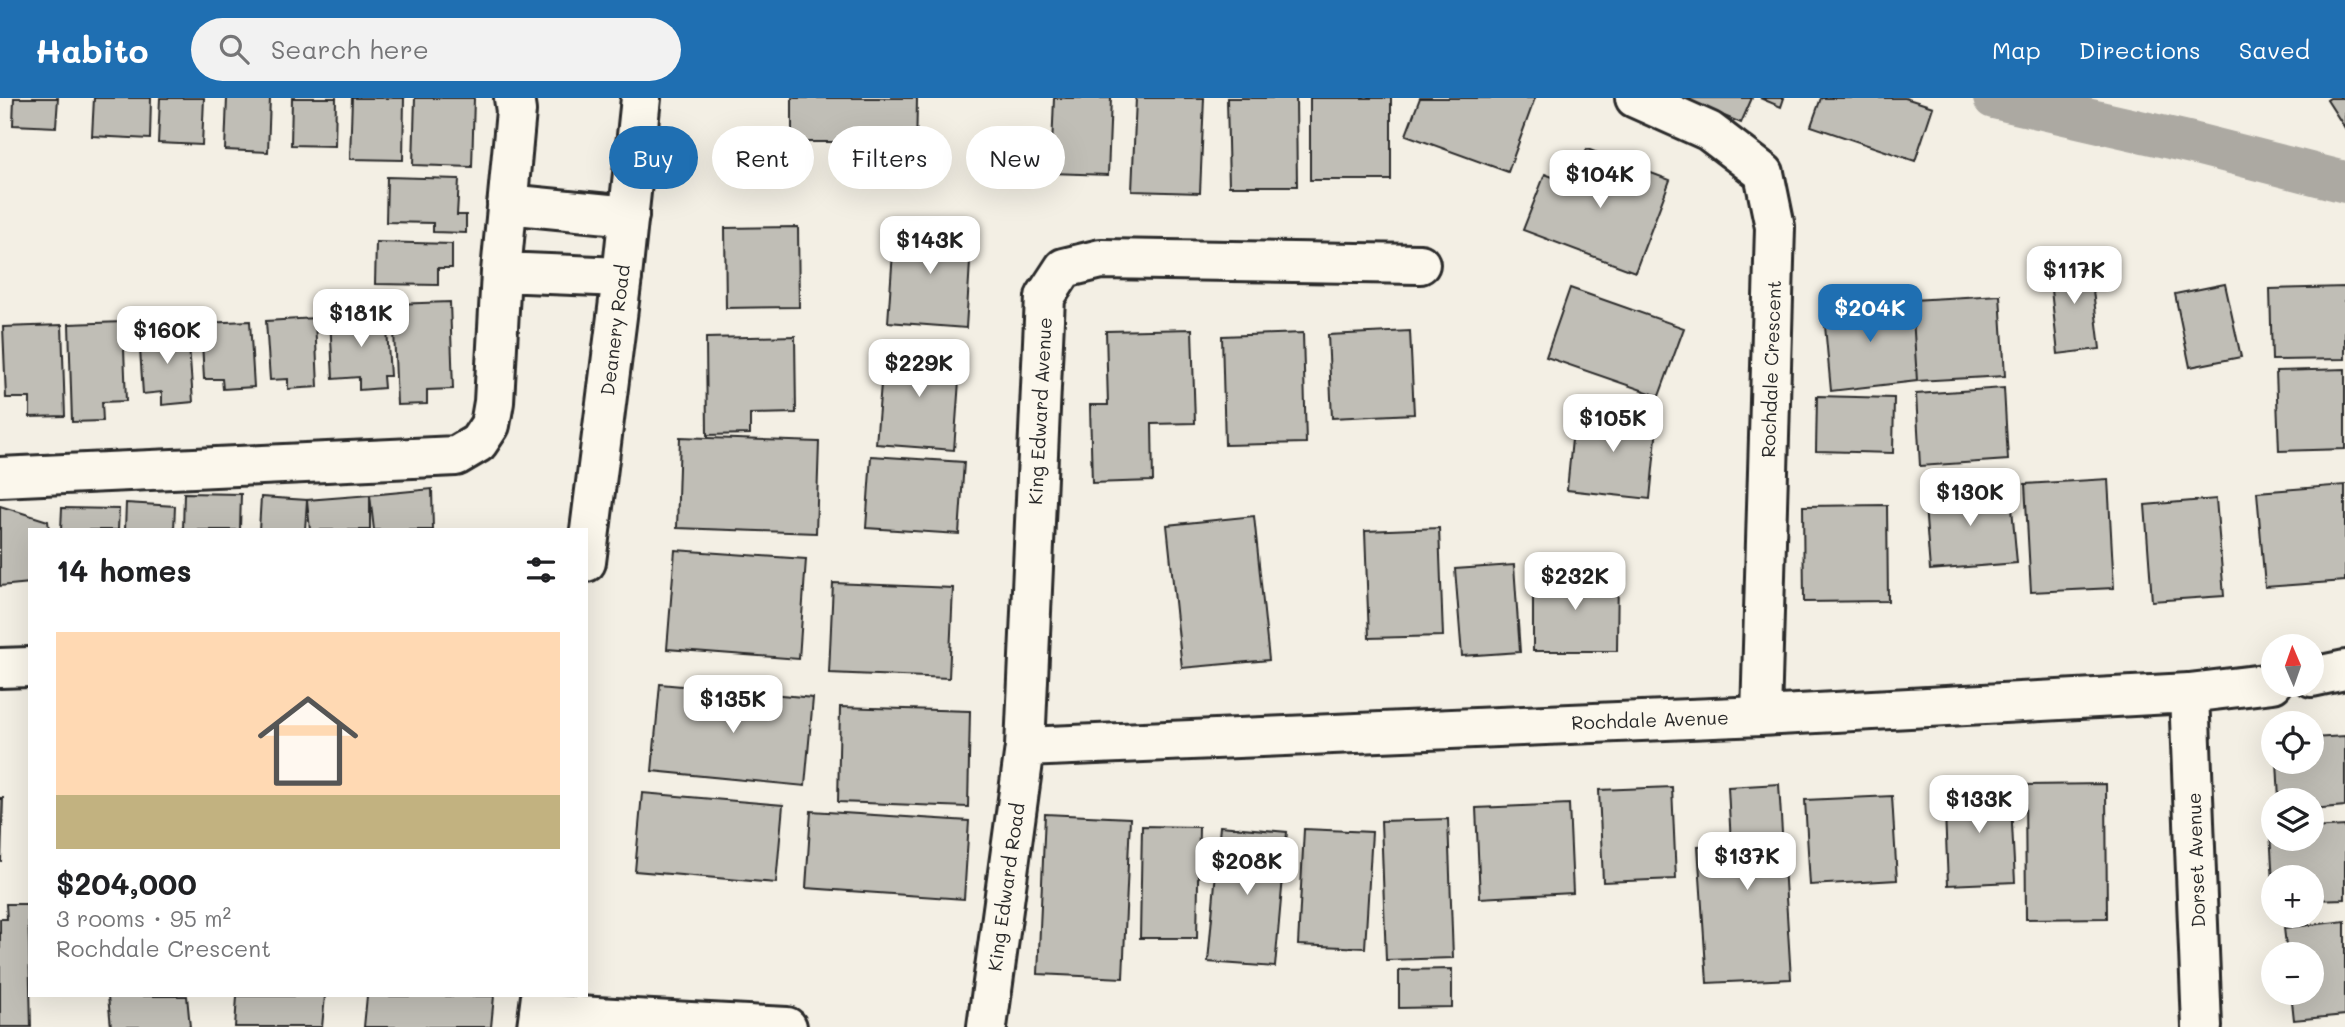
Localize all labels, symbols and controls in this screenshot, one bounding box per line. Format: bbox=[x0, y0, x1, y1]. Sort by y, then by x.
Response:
search box bbox=[191, 18, 681, 81]
text: Habito bbox=[35, 28, 149, 71]
icon: search bbox=[215, 30, 253, 68]
text: Search here bbox=[271, 32, 429, 66]
text: Map bbox=[1992, 34, 2041, 65]
text: Directions bbox=[2079, 34, 2201, 65]
text: Saved bbox=[2239, 34, 2310, 65]
chip: Buy bbox=[609, 126, 698, 189]
chip: Rent bbox=[712, 126, 814, 189]
chip: Filters bbox=[828, 126, 952, 189]
chip: New bbox=[966, 126, 1065, 189]
pin: $104K bbox=[1551, 150, 1649, 210]
text: $104K bbox=[1566, 158, 1634, 188]
pin: $143K bbox=[881, 216, 979, 276]
text: $143K bbox=[896, 224, 964, 254]
pin: $117K bbox=[2025, 246, 2123, 306]
text: $117K bbox=[2043, 254, 2105, 284]
street label: Deanery Road bbox=[594, 263, 635, 397]
street label: Rochdale Crescent bbox=[1755, 280, 1786, 458]
pin: $204K bbox=[1821, 285, 1919, 344]
pin: $181K bbox=[312, 289, 410, 349]
text: $204K bbox=[1834, 292, 1906, 322]
text: $181K bbox=[329, 297, 393, 327]
pin: $160K bbox=[118, 306, 216, 366]
text: $160K bbox=[133, 314, 201, 344]
street label: King Edward Avenue bbox=[1022, 316, 1057, 505]
pin: $229K bbox=[870, 340, 968, 399]
text: $229K bbox=[885, 347, 953, 377]
pin: $105K bbox=[1564, 394, 1662, 454]
text: $105K bbox=[1579, 402, 1647, 432]
pin: $130K bbox=[1921, 468, 2019, 528]
text: $130K bbox=[1936, 476, 2004, 506]
text: 14 homes bbox=[56, 550, 192, 590]
icon: filters bbox=[522, 551, 560, 589]
pin: $232K bbox=[1526, 552, 1624, 612]
text: $232K bbox=[1541, 560, 1609, 590]
north arrow bbox=[2261, 634, 2324, 696]
map controls bbox=[2261, 634, 2324, 1005]
pin: $135K bbox=[684, 676, 782, 735]
icon: home bbox=[245, 678, 371, 804]
text: $135K bbox=[700, 683, 766, 713]
street label: Rochdale Avenue bbox=[1571, 704, 1729, 735]
button: locate bbox=[2261, 711, 2324, 774]
pin: $133K bbox=[1930, 776, 2028, 835]
text: $133K bbox=[1945, 783, 2013, 813]
button: layers bbox=[2261, 788, 2324, 851]
street label: Dorset Avenue bbox=[2181, 792, 2210, 928]
street label: King Edward Road bbox=[981, 801, 1030, 973]
pin: $137K bbox=[1698, 832, 1796, 892]
pin: $208K bbox=[1198, 838, 1296, 897]
text: $137K bbox=[1714, 840, 1780, 870]
text: $208K bbox=[1211, 845, 1283, 875]
text: $204,000 bbox=[56, 863, 197, 903]
button: + bbox=[2261, 865, 2324, 928]
text: 3 rooms · 95 m² bbox=[56, 903, 231, 933]
text: Rochdale Crescent bbox=[56, 933, 271, 963]
button: − bbox=[2261, 942, 2324, 1005]

